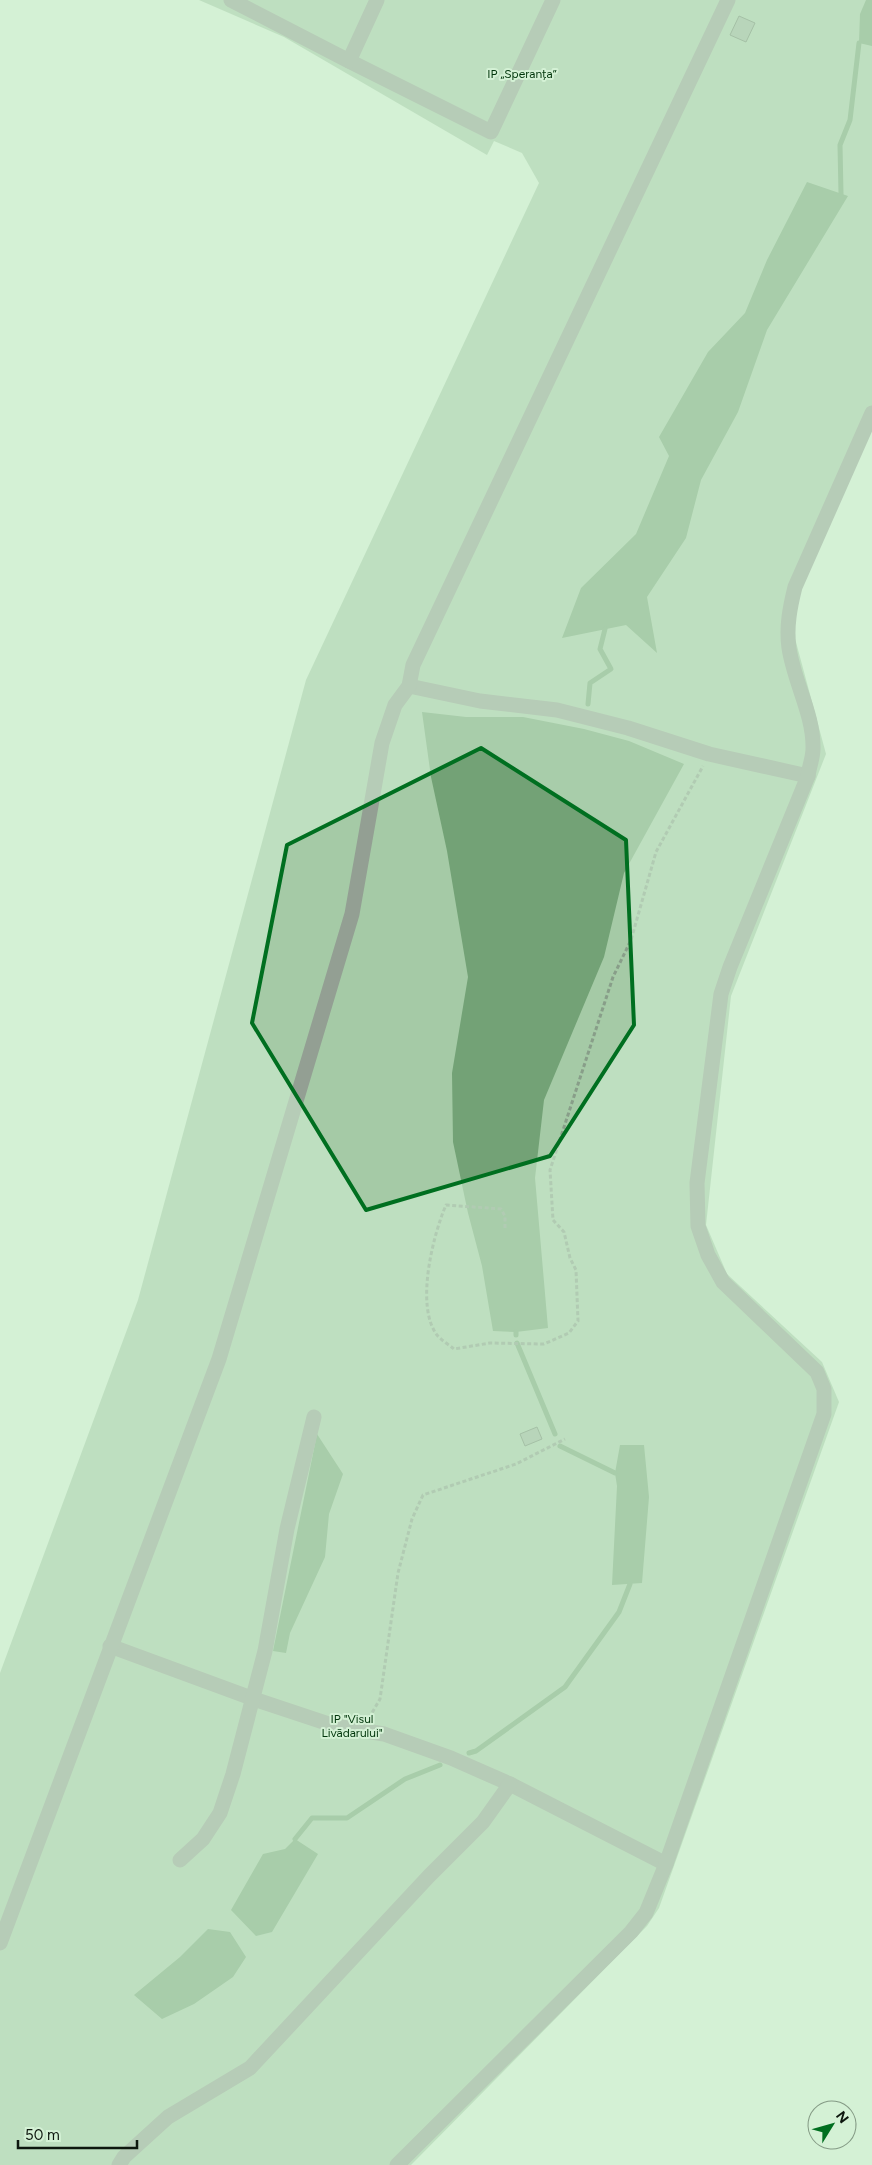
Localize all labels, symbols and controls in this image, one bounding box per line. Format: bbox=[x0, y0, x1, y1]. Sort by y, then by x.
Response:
park label: IP „Speranța” bbox=[487, 67, 557, 81]
park label: IP "Visul Livădarului" bbox=[321, 1712, 383, 1740]
north arrow bbox=[807, 2100, 857, 2150]
text: N bbox=[832, 2108, 852, 2127]
scale bar bbox=[18, 2118, 136, 2150]
text: 50 m bbox=[25, 2126, 60, 2144]

